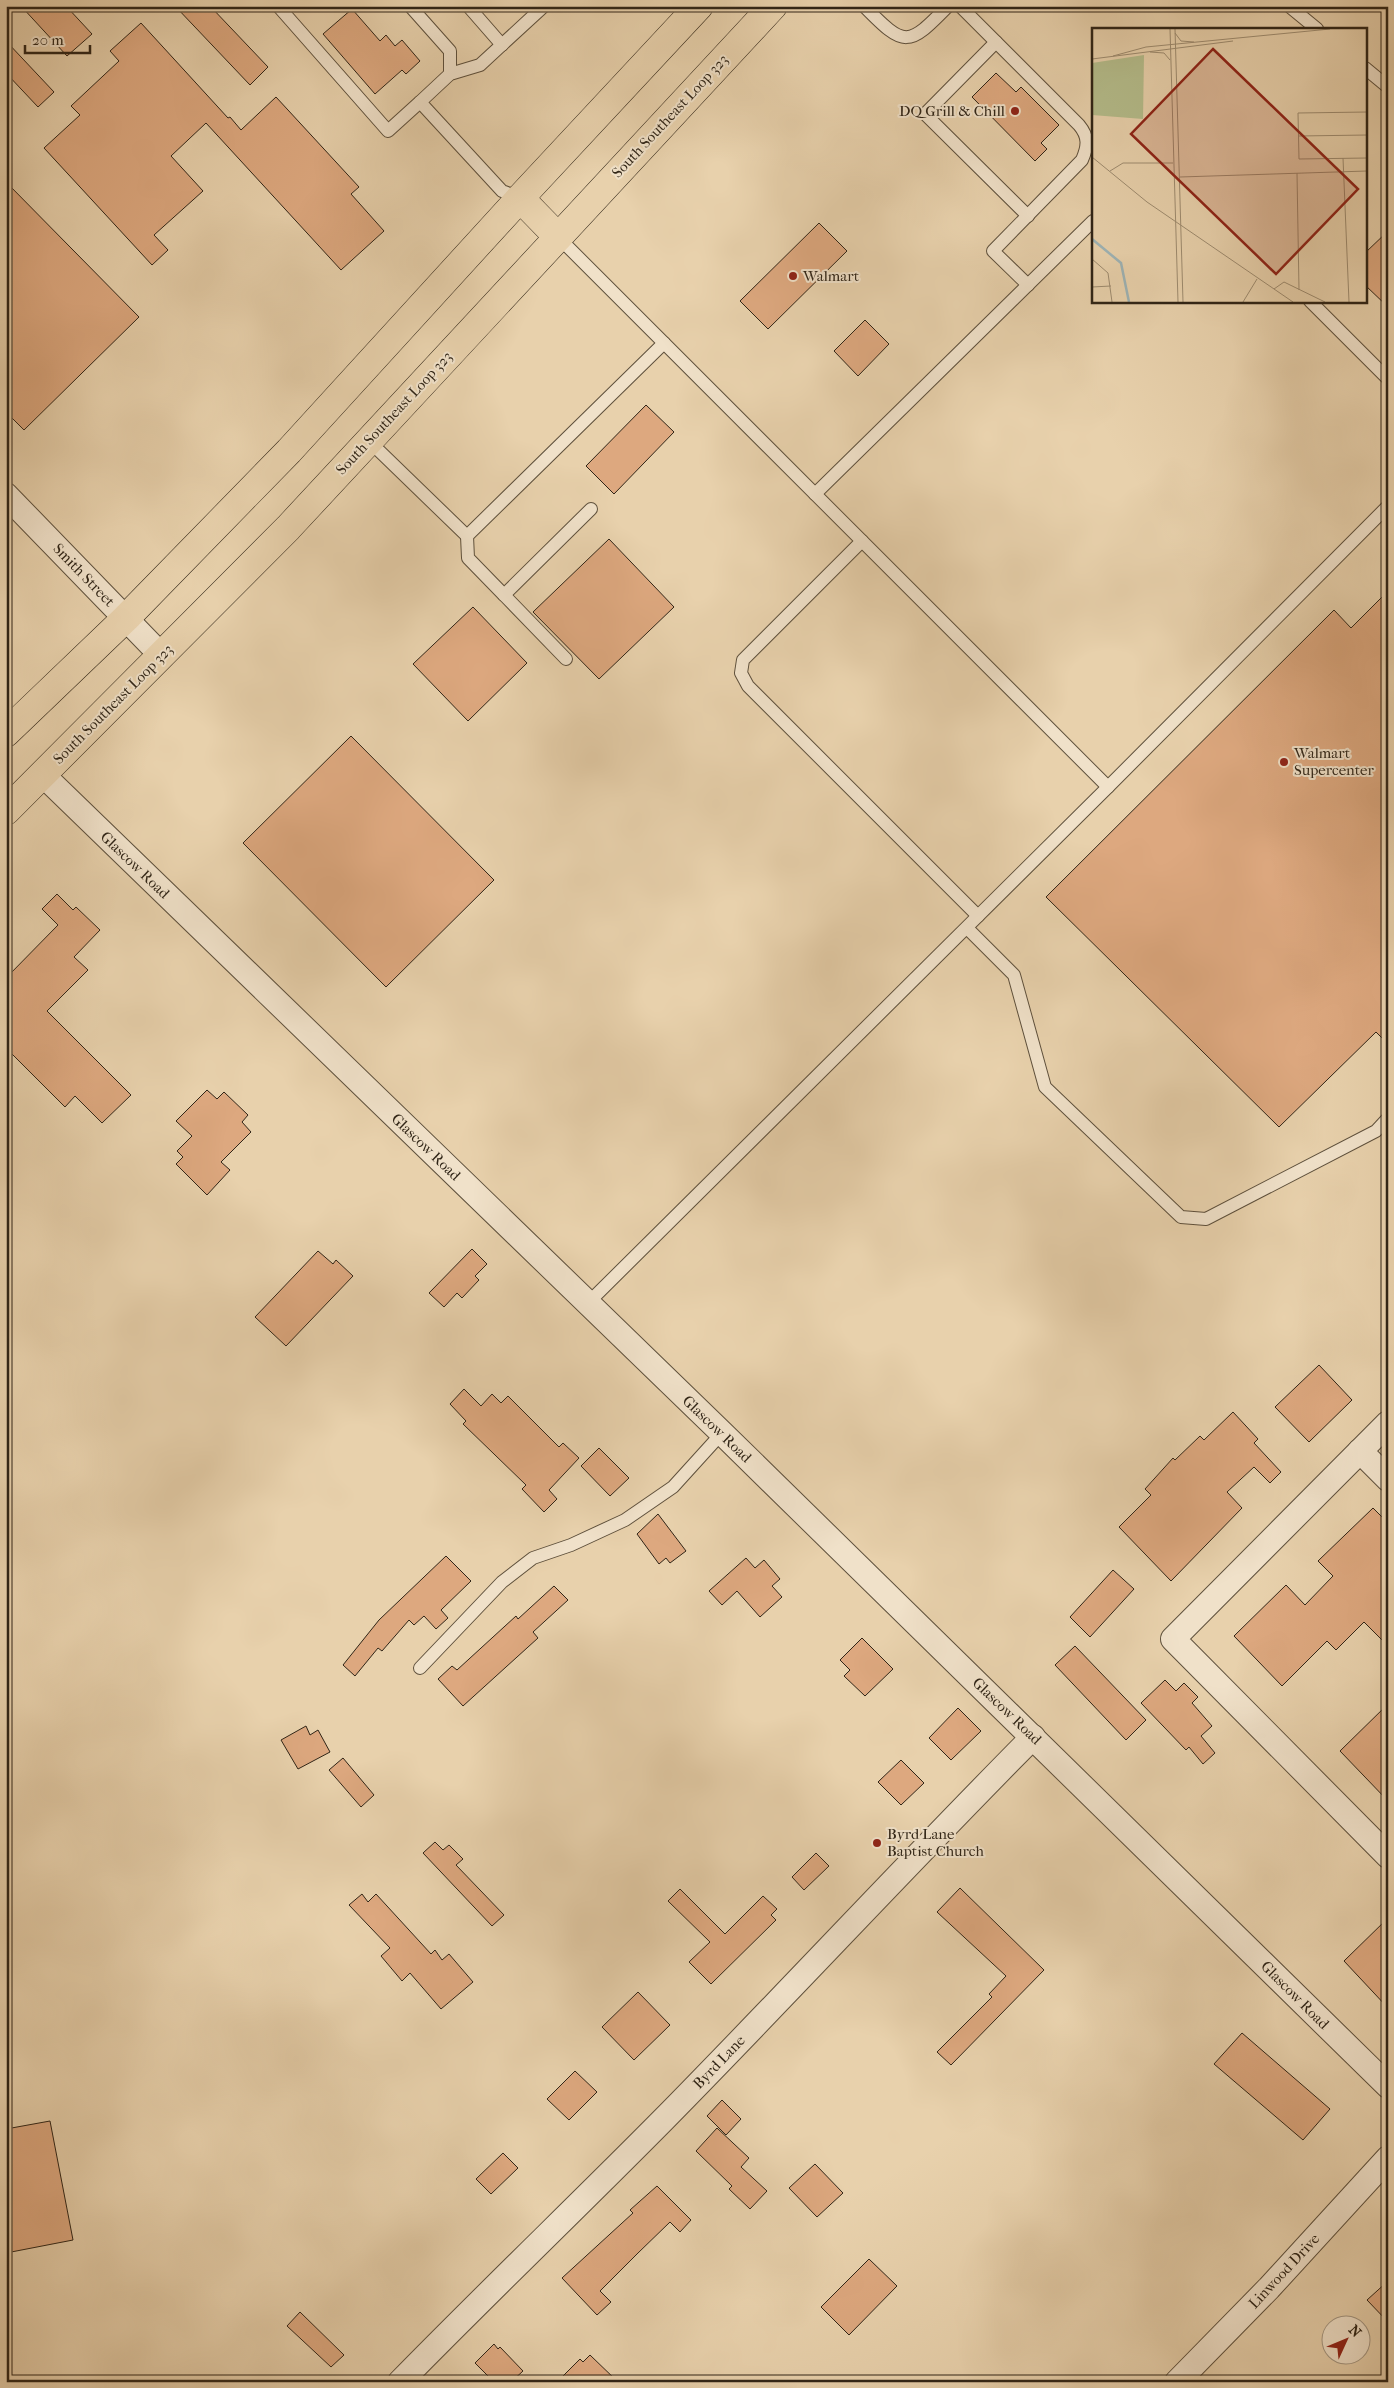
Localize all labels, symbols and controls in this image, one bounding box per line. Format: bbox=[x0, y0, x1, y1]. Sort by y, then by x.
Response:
scale bar bbox=[25, 22, 90, 54]
inset map bbox=[1092, 28, 1366, 302]
text: 20 m bbox=[32, 31, 64, 49]
street label: South Southeast Loop 323 bbox=[608, 51, 732, 181]
place label: DQ Grill & Chill bbox=[899, 102, 1005, 120]
marker: DQ Grill & Chill bbox=[1009, 105, 1021, 117]
place label: Walmart bbox=[802, 267, 860, 285]
marker: Walmart bbox=[787, 270, 799, 282]
street label: South Southeast Loop 323 bbox=[332, 348, 456, 478]
street label: Smith Street bbox=[49, 540, 119, 611]
street label: South Southeast Loop 323 bbox=[49, 640, 177, 768]
place label: Walmart Supercenter bbox=[1293, 744, 1374, 779]
marker: Walmart Supercenter bbox=[1278, 756, 1290, 768]
street label: Glascow Road bbox=[97, 828, 174, 903]
street label: Glascow Road bbox=[388, 1110, 465, 1185]
street label: Glascow Road bbox=[679, 1392, 756, 1467]
street label: Glascow Road bbox=[969, 1674, 1046, 1749]
place label: Byrd Lane Baptist Church bbox=[887, 1825, 984, 1860]
marker: Byrd Lane Baptist Church bbox=[871, 1837, 883, 1849]
street label: Glascow Road bbox=[1257, 1957, 1333, 2033]
street label: Byrd Lane bbox=[689, 2031, 749, 2092]
street label: Linwood Drive bbox=[1245, 2229, 1324, 2312]
north arrow bbox=[1322, 2316, 1372, 2366]
text: N bbox=[1345, 2322, 1365, 2341]

